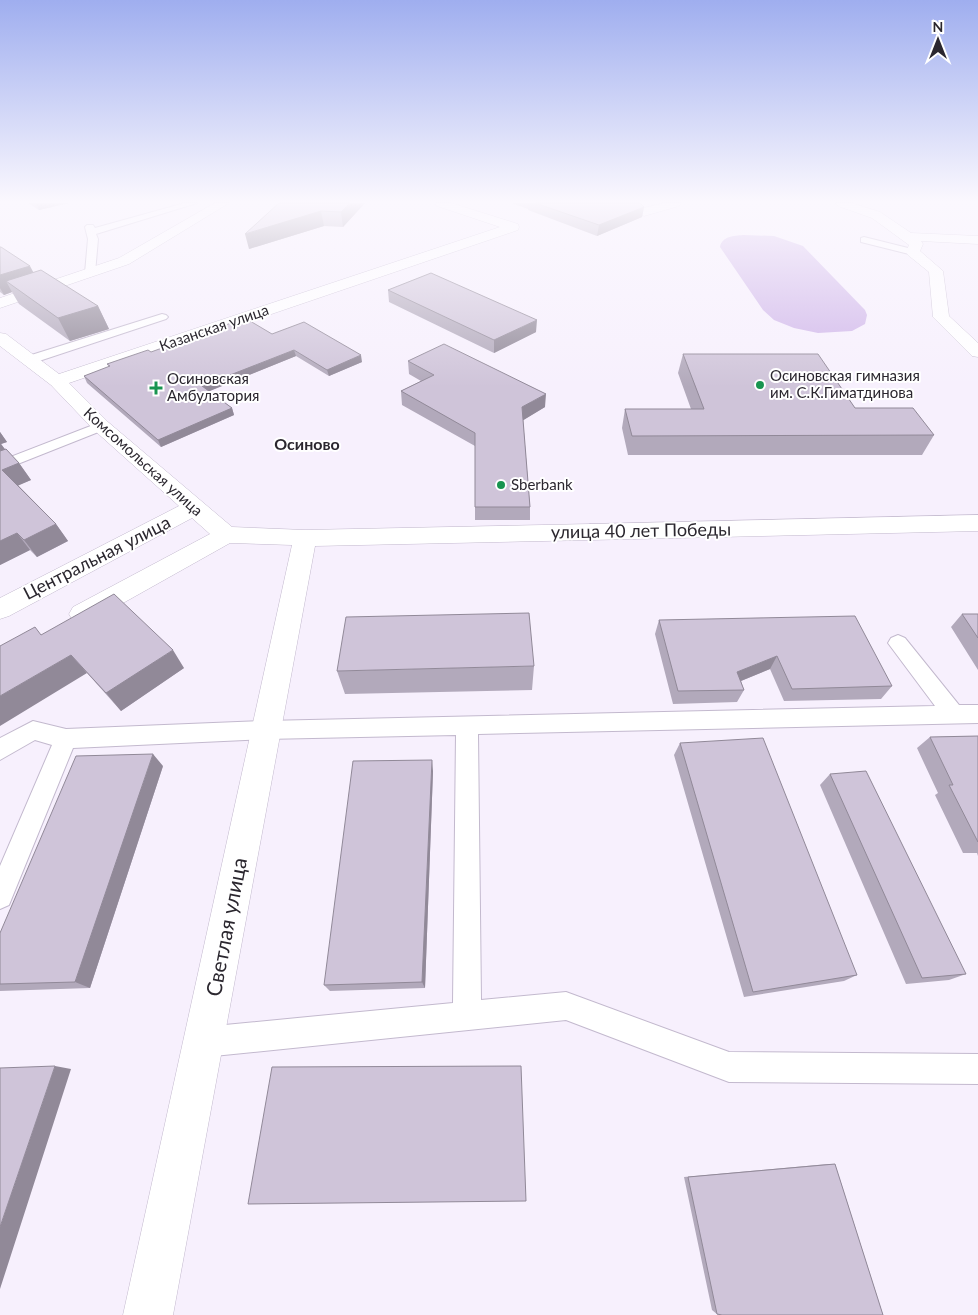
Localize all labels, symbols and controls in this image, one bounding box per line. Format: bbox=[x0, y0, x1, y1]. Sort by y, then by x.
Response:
north arrow bbox=[913, 15, 963, 65]
text: N bbox=[933, 18, 943, 35]
street label: Казанская улица bbox=[157, 300, 271, 354]
place label: Осиновская гимназия им. С.К.Гиматдинова bbox=[770, 366, 920, 401]
place label: Осиновская Амбулатория bbox=[167, 369, 259, 404]
marker: Осиновская гимназия им. С.К.Гиматдинова bbox=[754, 379, 766, 391]
marker: Осиновская Амбулатория bbox=[149, 381, 163, 395]
street label: Комсомольская улица bbox=[81, 403, 207, 519]
district label: Осиново bbox=[274, 434, 340, 453]
place label: Sberbank bbox=[511, 475, 573, 493]
marker: Sberbank bbox=[495, 479, 507, 491]
street label: Центральная улица bbox=[19, 510, 174, 604]
street label: улица 40 лет Победы bbox=[551, 517, 731, 543]
street label: Светлая улица bbox=[200, 855, 251, 998]

